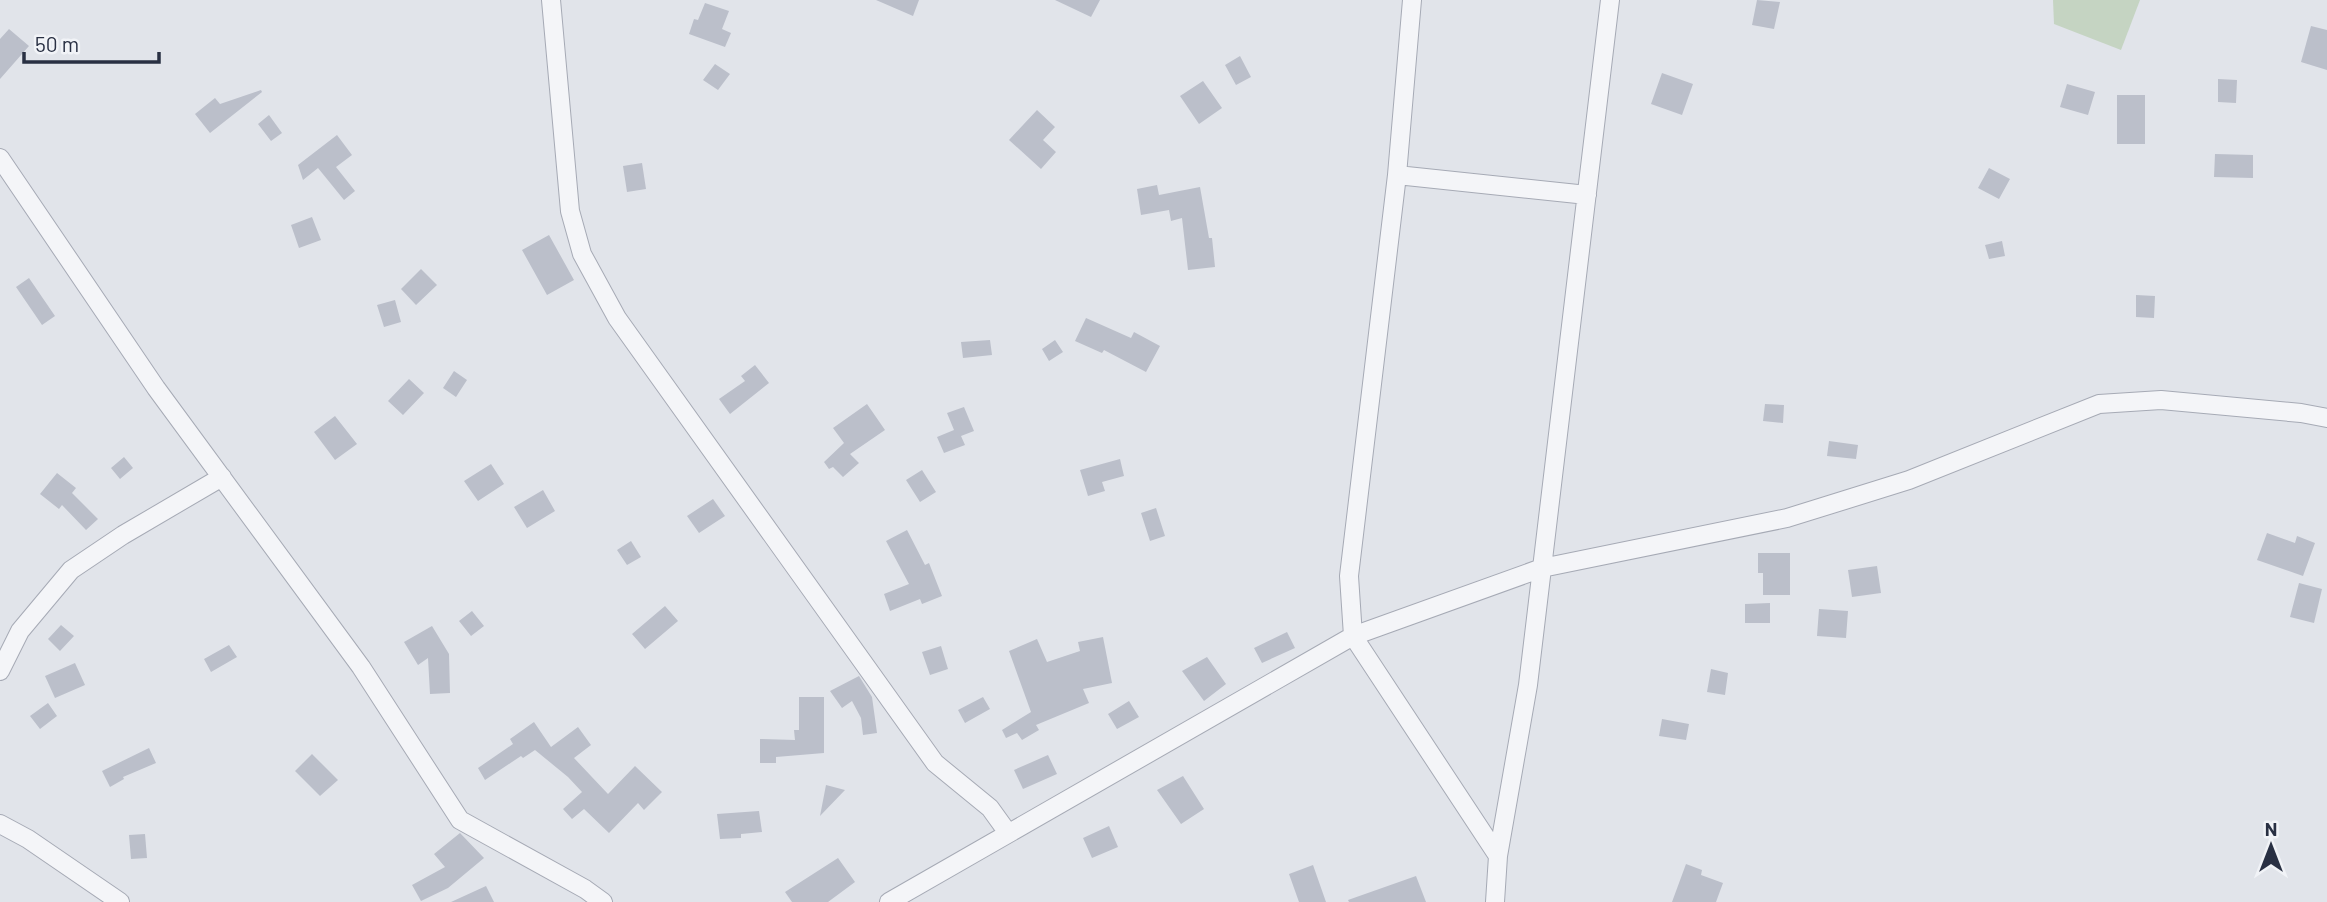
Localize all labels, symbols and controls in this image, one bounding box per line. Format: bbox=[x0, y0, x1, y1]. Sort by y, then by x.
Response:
scale bar bbox=[24, 21, 159, 65]
text: 50 m bbox=[35, 31, 79, 56]
north arrow bbox=[2236, 811, 2306, 881]
text: N bbox=[2265, 817, 2277, 840]

